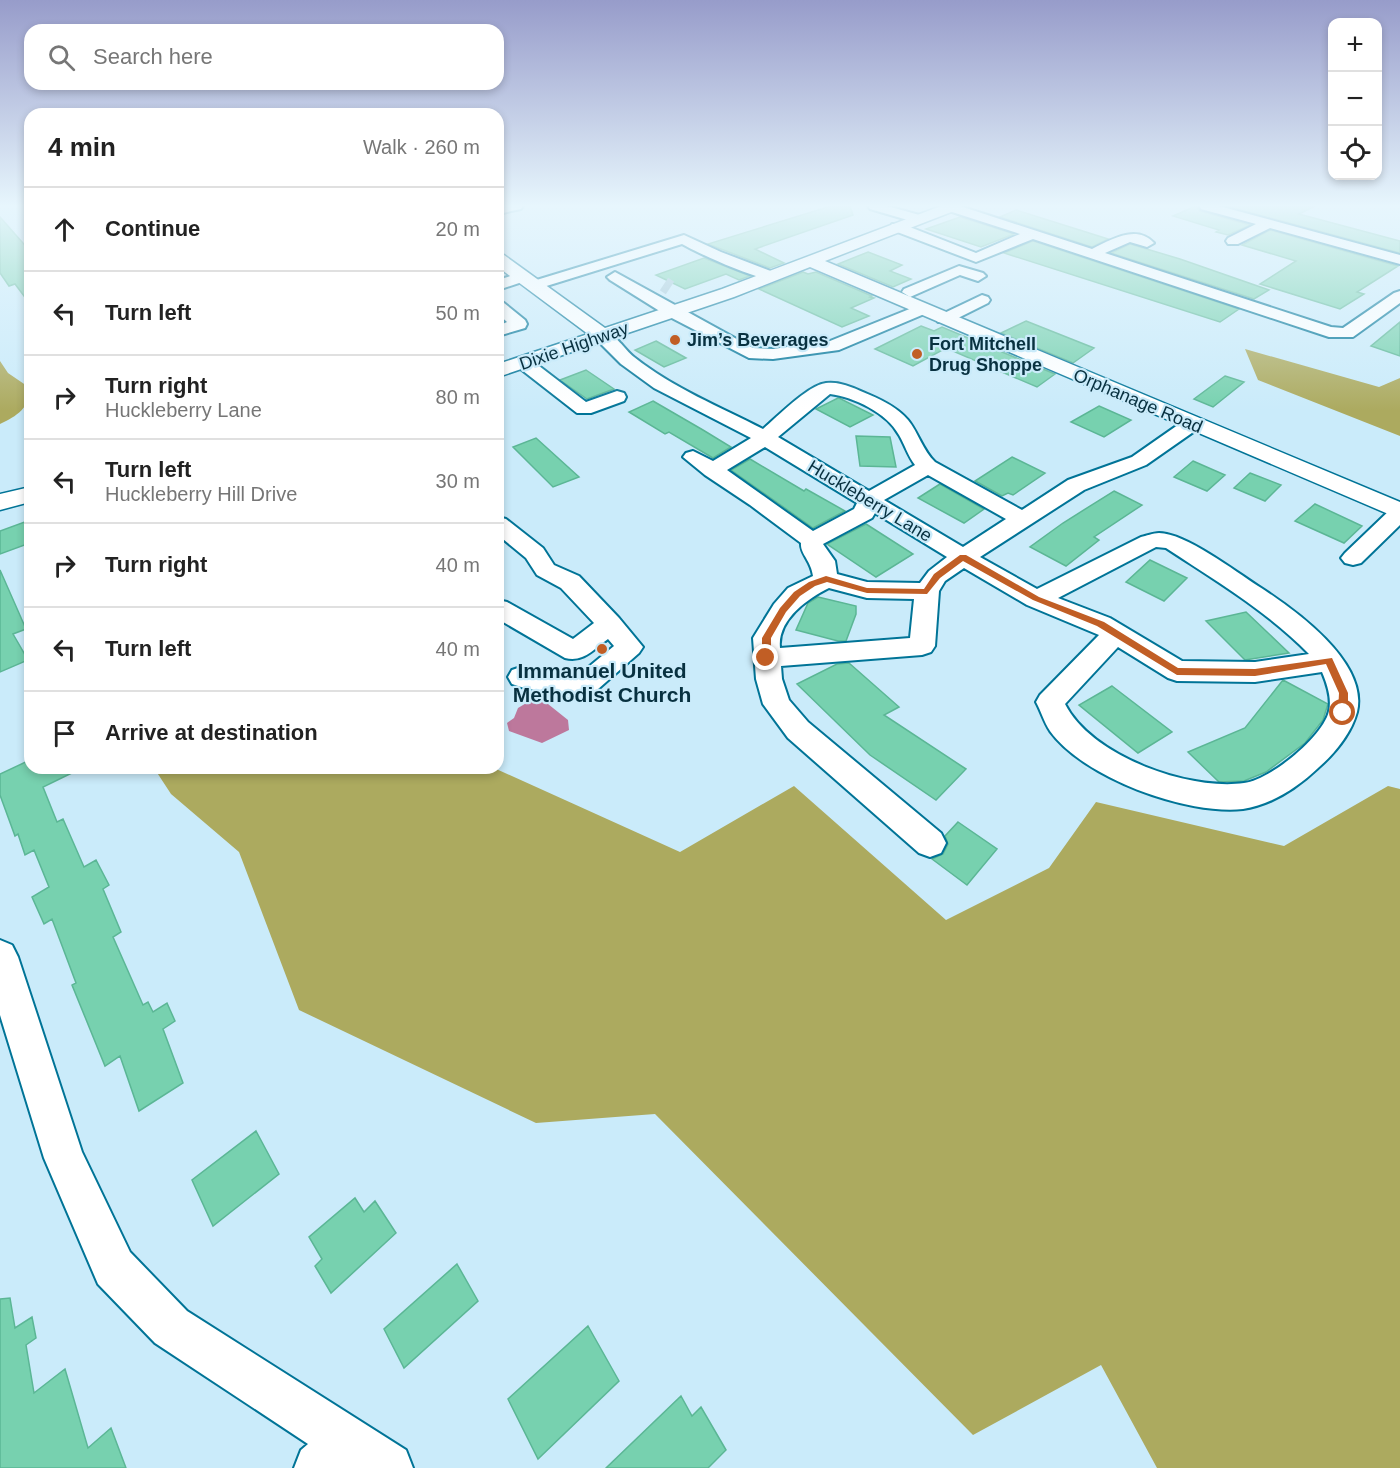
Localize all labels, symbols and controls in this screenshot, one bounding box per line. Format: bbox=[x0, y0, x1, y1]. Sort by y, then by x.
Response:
map controls bbox=[1328, 18, 1382, 180]
button: + bbox=[1328, 18, 1382, 72]
search box bbox=[24, 24, 504, 90]
icon: search bbox=[45, 41, 78, 74]
text: Search here bbox=[93, 44, 213, 69]
button: − bbox=[1328, 72, 1382, 126]
button: locate bbox=[1328, 126, 1382, 180]
text: 4 min bbox=[48, 132, 116, 162]
text: Walk · 260 m bbox=[363, 136, 480, 158]
icon: ahead bbox=[48, 213, 81, 246]
text: Continue bbox=[105, 216, 200, 241]
text: 20 m bbox=[436, 218, 480, 240]
icon: left bbox=[48, 297, 81, 330]
text: Turn left bbox=[105, 300, 191, 325]
text: 50 m bbox=[436, 302, 480, 324]
street label: Dixie Highway bbox=[517, 318, 631, 374]
place label: Jim’s Beverages bbox=[687, 330, 828, 350]
marker: Jim’s Beverages bbox=[668, 333, 682, 347]
place label: Fort Mitchell Drug Shoppe bbox=[929, 334, 1042, 375]
marker: Fort Mitchell Drug Shoppe bbox=[910, 347, 924, 361]
street label: Orphanage Road bbox=[1071, 365, 1205, 437]
text: Turn right bbox=[105, 373, 207, 398]
icon: right bbox=[48, 381, 81, 414]
text: 80 m bbox=[436, 386, 480, 408]
text: Huckleberry Lane bbox=[105, 399, 262, 421]
street label: Huckleberry Lane bbox=[804, 456, 936, 546]
text: Turn left bbox=[105, 457, 191, 482]
icon: left bbox=[48, 465, 81, 498]
text: 30 m bbox=[436, 470, 480, 492]
text: Huckleberry Hill Drive bbox=[105, 483, 297, 505]
icon: right bbox=[48, 549, 81, 582]
text: Turn right bbox=[105, 552, 207, 577]
text: 40 m bbox=[436, 554, 480, 576]
icon: left bbox=[48, 633, 81, 666]
text: Turn left bbox=[105, 636, 191, 661]
text: 40 m bbox=[436, 638, 480, 660]
marker: Immanuel United Methodist Church bbox=[595, 642, 609, 656]
route end bbox=[752, 644, 778, 670]
place label: Immanuel United Methodist Church bbox=[513, 659, 691, 706]
route start bbox=[1329, 699, 1355, 725]
icon: arrive bbox=[48, 717, 81, 750]
text: Arrive at destination bbox=[105, 720, 318, 745]

